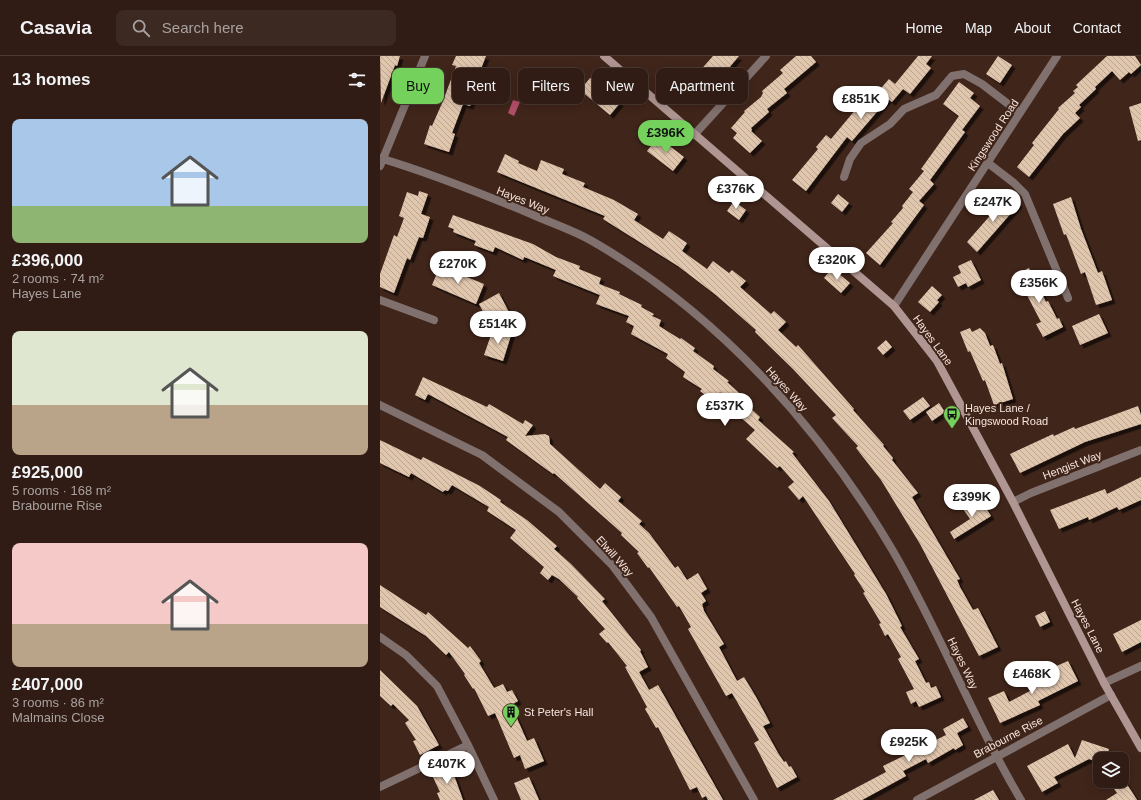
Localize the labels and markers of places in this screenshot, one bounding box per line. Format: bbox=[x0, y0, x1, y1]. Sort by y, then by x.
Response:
pin: £851K bbox=[833, 86, 889, 120]
pin: £396K bbox=[638, 120, 694, 154]
pin: £376K bbox=[708, 176, 764, 210]
pin: £247K bbox=[965, 189, 1021, 223]
pin: £320K bbox=[809, 247, 865, 281]
pin: £270K bbox=[430, 251, 486, 285]
pin: £356K bbox=[1011, 270, 1067, 304]
pin: £514K bbox=[470, 311, 526, 345]
pin: £537K bbox=[697, 393, 753, 427]
place label: Hayes Lane / Kingswood Road bbox=[965, 402, 1048, 427]
bus stop icon: Hayes Lane / Kingswood Road bbox=[942, 404, 962, 429]
pin: £399K bbox=[944, 484, 1000, 518]
pin: £468K bbox=[1004, 661, 1060, 695]
building icon: St Peter's Hall bbox=[501, 702, 521, 727]
place label: St Peter's Hall bbox=[524, 706, 593, 718]
pin: £925K bbox=[881, 729, 937, 763]
pin: £407K bbox=[419, 751, 475, 785]

